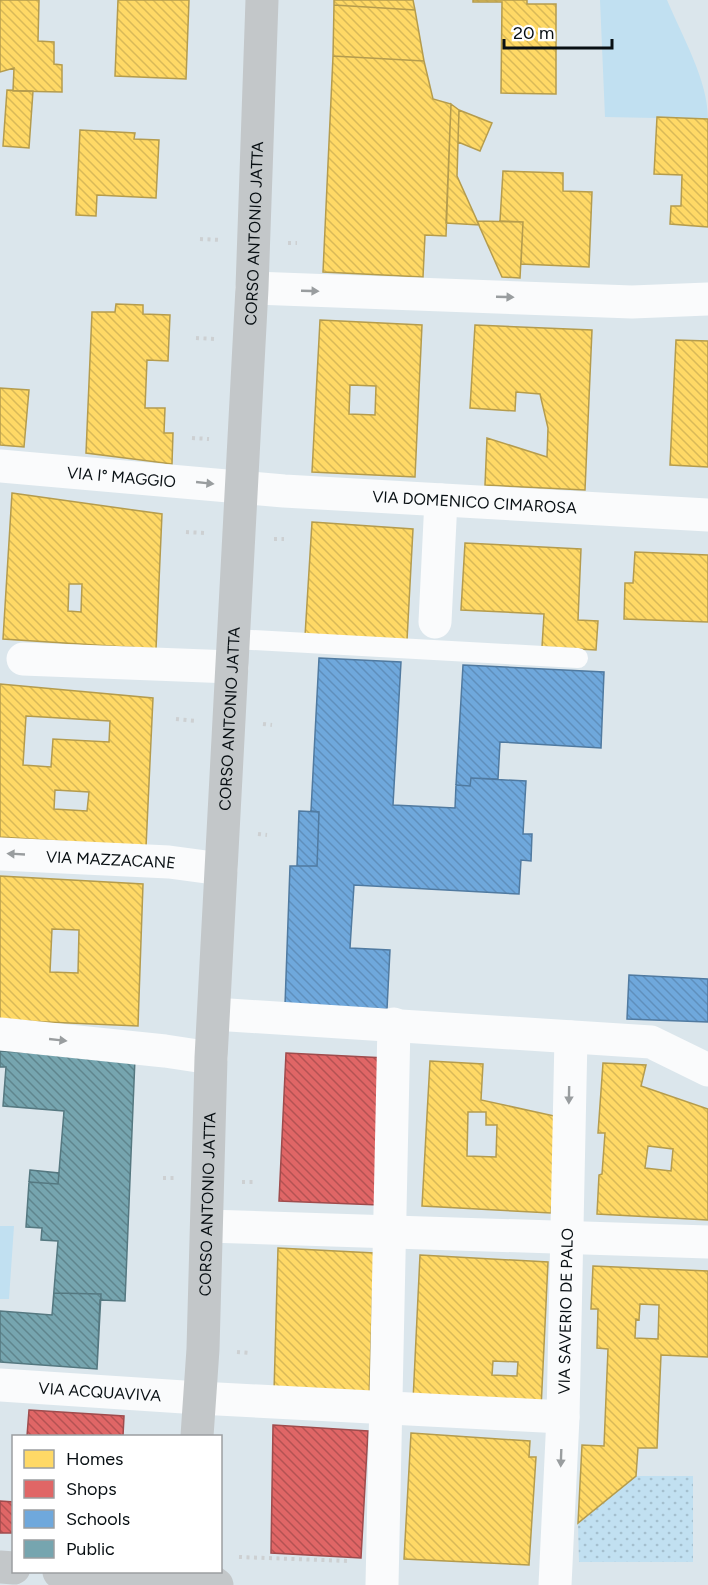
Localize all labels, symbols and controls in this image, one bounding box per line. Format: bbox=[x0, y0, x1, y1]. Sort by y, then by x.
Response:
scale bar bbox=[504, 12, 612, 50]
text: 20 m bbox=[513, 22, 554, 44]
street label: CORSO ANTONIO JATTA bbox=[241, 141, 267, 326]
one-way arrow bbox=[300, 286, 319, 295]
one-way arrow bbox=[495, 293, 514, 302]
street label: VIA I° MAGGIO bbox=[66, 462, 177, 491]
one-way arrow bbox=[195, 479, 214, 488]
street label: VIA DOMENICO CIMAROSA bbox=[372, 487, 578, 517]
street label: CORSO ANTONIO JATTA bbox=[215, 626, 243, 811]
street label: VIA MAZZACANE bbox=[46, 847, 177, 872]
one-way arrow bbox=[6, 850, 25, 859]
one-way arrow bbox=[49, 1035, 68, 1045]
one-way arrow bbox=[565, 1086, 574, 1105]
street label: CORSO ANTONIO JATTA bbox=[195, 1112, 219, 1297]
street label: VIA SAVERIO DE PALO bbox=[554, 1228, 576, 1395]
street label: VIA ACQUAVIVA bbox=[38, 1378, 162, 1405]
legend bbox=[12, 1435, 222, 1573]
text: Homes bbox=[66, 1448, 124, 1470]
one-way arrow bbox=[556, 1449, 565, 1468]
text: Shops bbox=[66, 1478, 117, 1500]
text: Schools bbox=[66, 1508, 130, 1530]
text: Public bbox=[66, 1538, 115, 1560]

